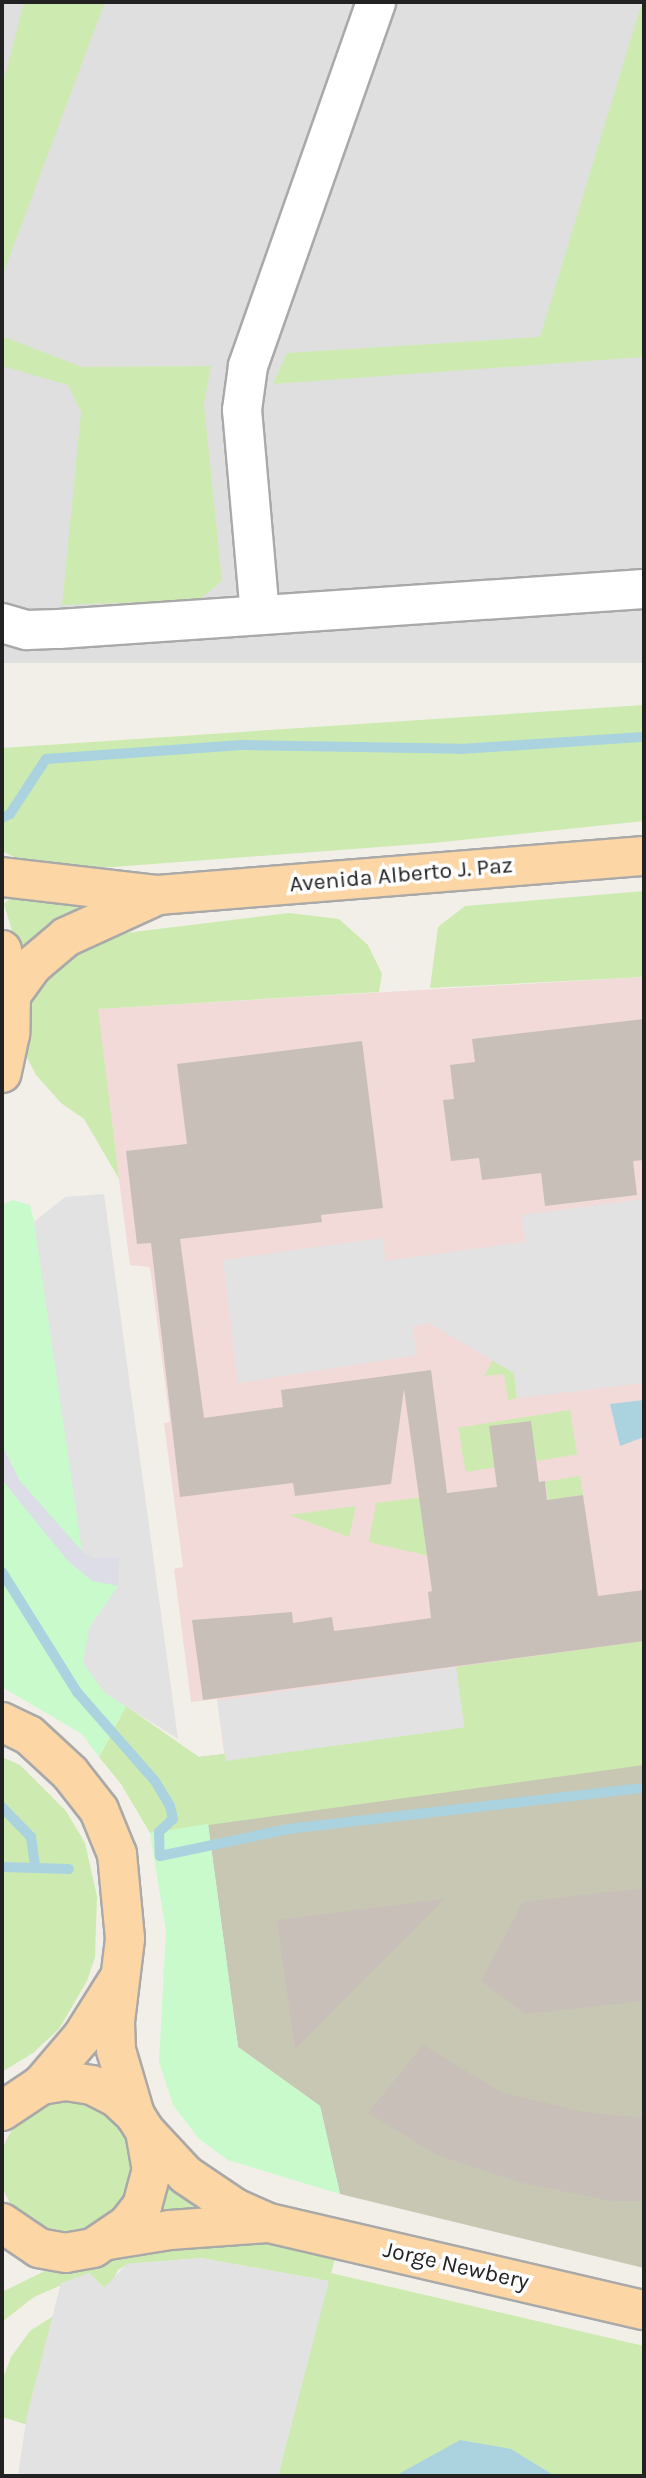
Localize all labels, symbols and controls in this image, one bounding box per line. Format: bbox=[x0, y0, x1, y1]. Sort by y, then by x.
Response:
street label: Avenida Alberto J. Paz bbox=[288, 851, 514, 899]
street label: Jorge Newbery bbox=[380, 2236, 532, 2296]

